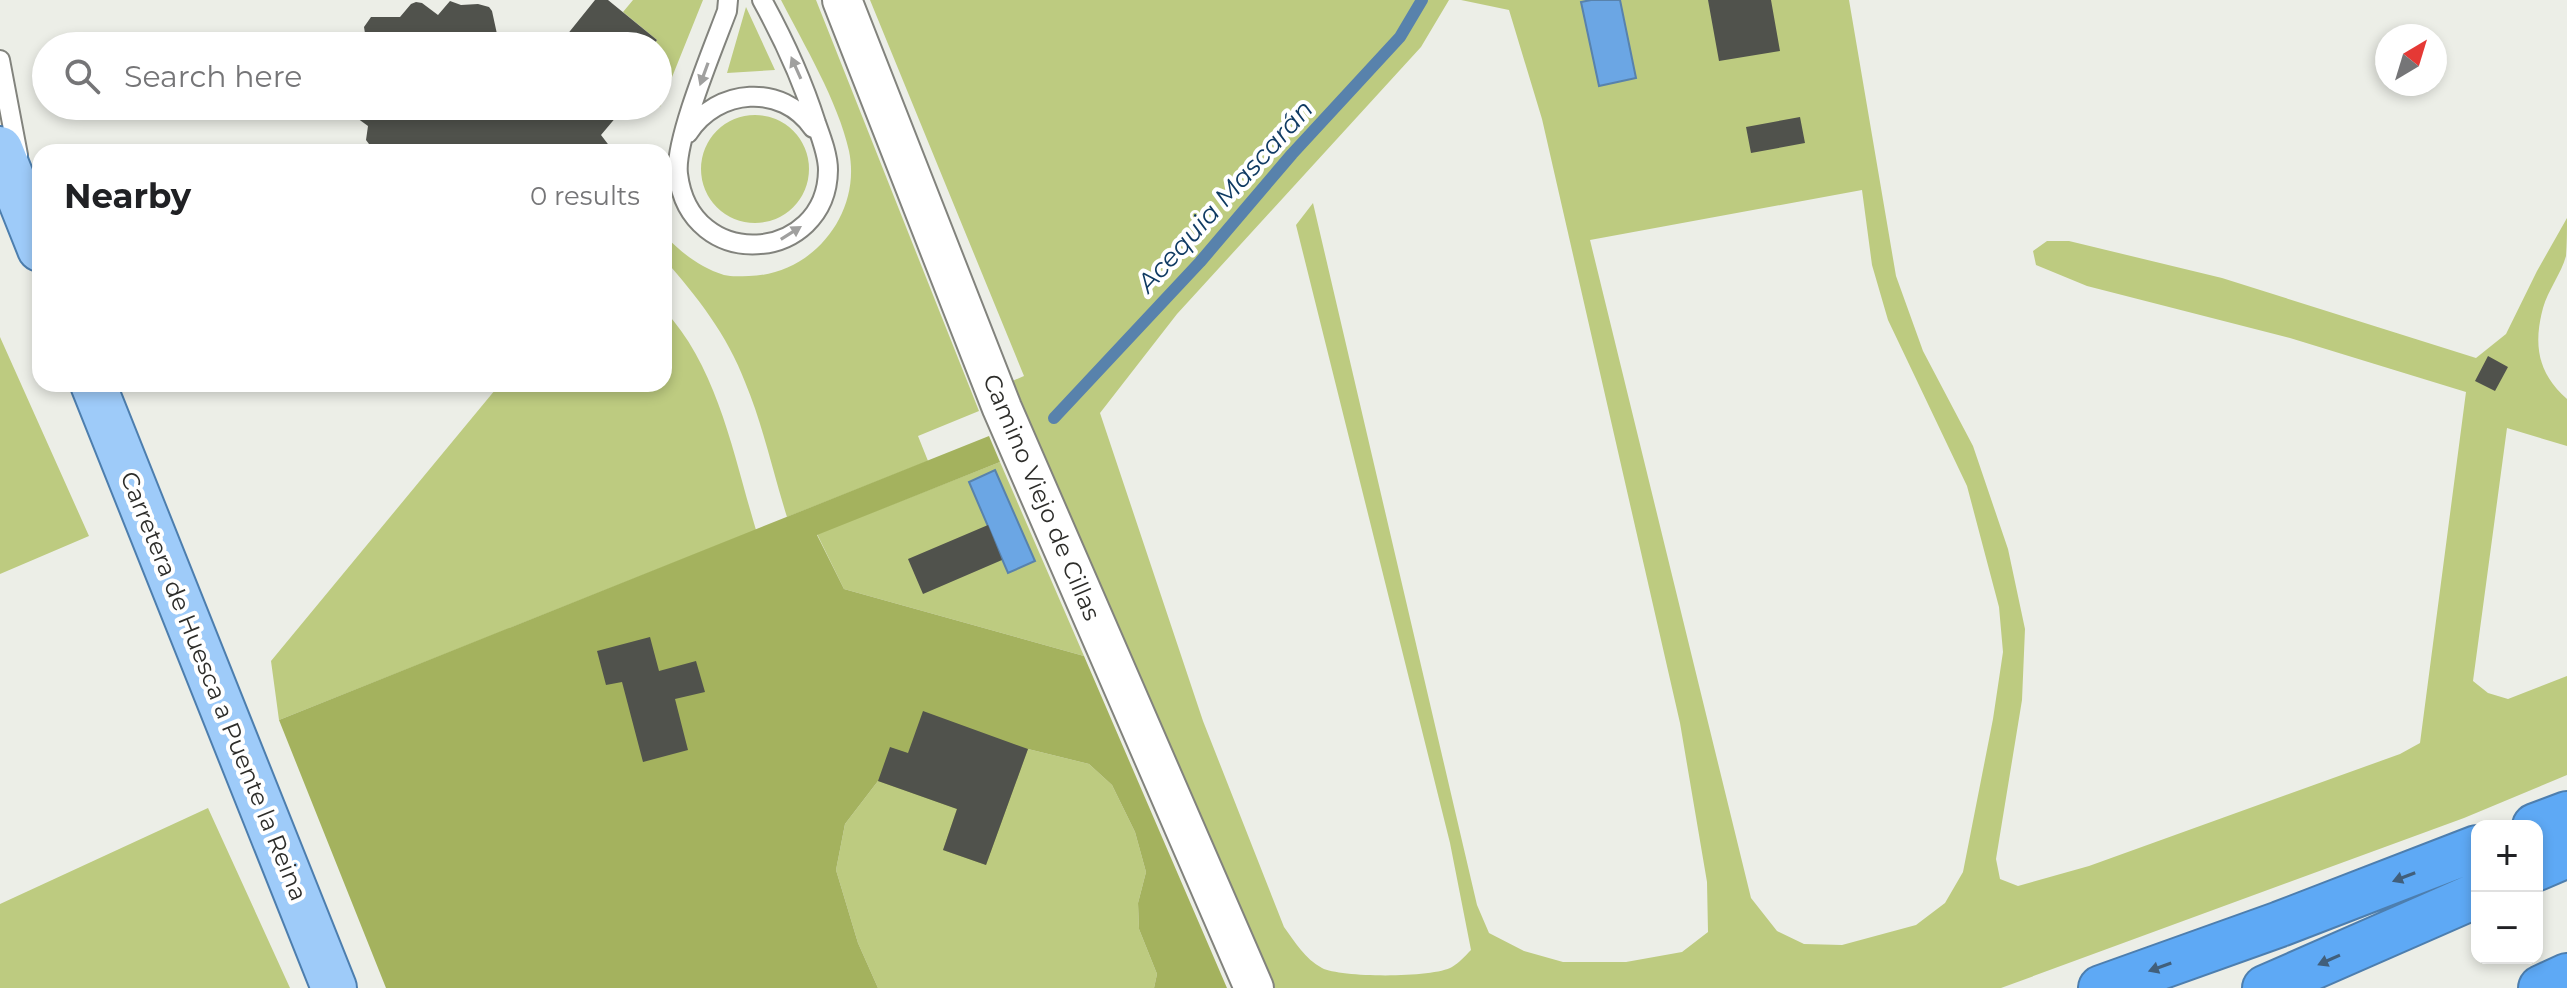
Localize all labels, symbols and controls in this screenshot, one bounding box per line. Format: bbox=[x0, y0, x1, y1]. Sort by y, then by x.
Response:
north arrow bbox=[2375, 24, 2447, 96]
search box bbox=[32, 32, 672, 120]
icon: search bbox=[60, 54, 104, 98]
one-way arrow bbox=[790, 56, 803, 80]
text: Search here bbox=[124, 58, 302, 95]
one-way arrow bbox=[697, 62, 710, 86]
water label: Acequia Mascarán bbox=[1129, 93, 1320, 300]
text: Nearby bbox=[64, 175, 191, 217]
text: 0 results bbox=[530, 180, 640, 212]
one-way arrow bbox=[780, 226, 803, 241]
street label: Camino Viejo de Cillas bbox=[977, 369, 1107, 625]
street label: Carretera de Huesca a Puente la Reina bbox=[114, 467, 314, 905]
map controls bbox=[2471, 820, 2543, 964]
button: + bbox=[2471, 820, 2543, 892]
one-way arrow bbox=[2392, 871, 2416, 884]
button: − bbox=[2471, 892, 2543, 964]
one-way arrow bbox=[2317, 954, 2340, 967]
one-way arrow bbox=[2148, 961, 2172, 974]

